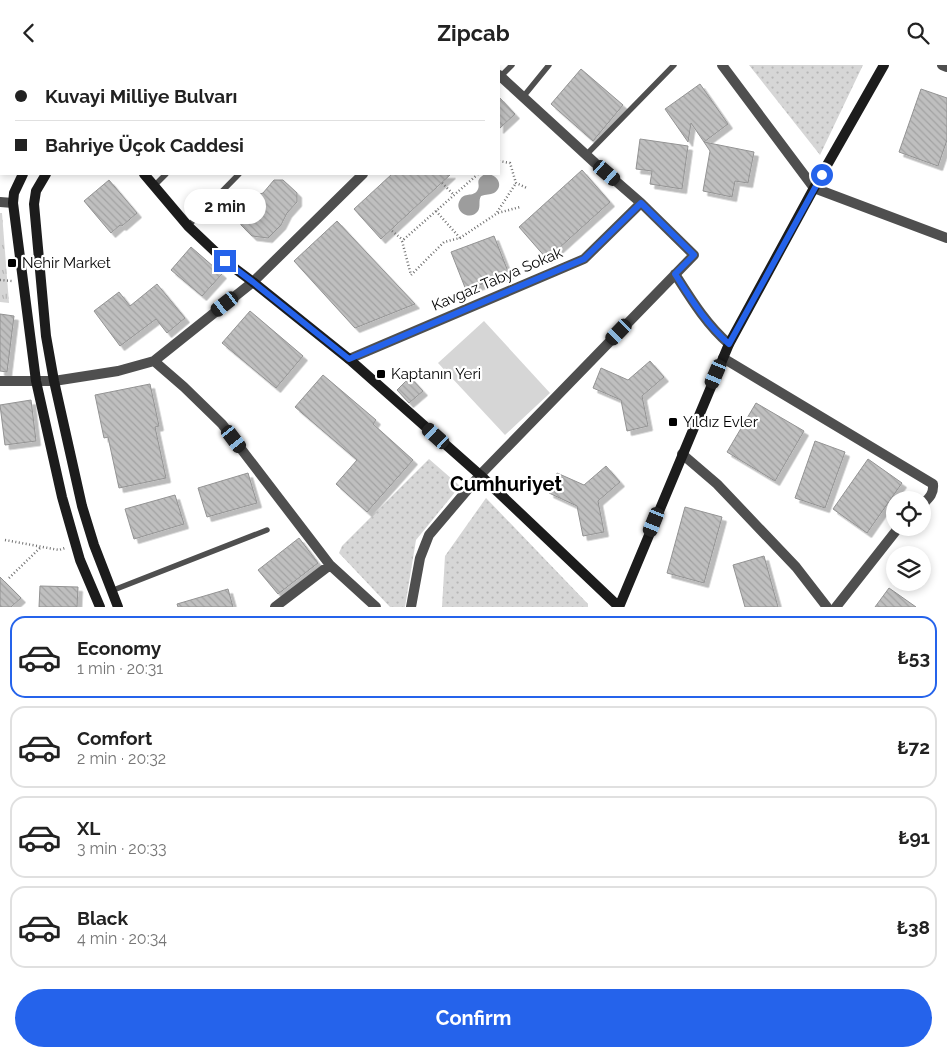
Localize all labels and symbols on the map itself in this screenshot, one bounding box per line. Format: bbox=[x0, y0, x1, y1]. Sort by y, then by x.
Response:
car bbox=[590, 157, 623, 189]
route start bbox=[811, 164, 833, 186]
callout: 2 min bbox=[184, 189, 266, 223]
street label: Kavgaz Tabya Sokak bbox=[429, 243, 565, 315]
route end bbox=[214, 250, 236, 272]
place label: Nehir Market bbox=[22, 254, 111, 272]
marker: Nehir Market bbox=[6, 257, 18, 269]
car bbox=[208, 289, 241, 319]
car bbox=[603, 316, 634, 348]
car bbox=[703, 357, 728, 391]
place label: Kaptanın Yeri bbox=[391, 365, 481, 383]
marker: Kaptanın Yeri bbox=[375, 368, 387, 380]
place label: Yıldız Evler bbox=[683, 413, 759, 431]
marker: Yıldız Evler bbox=[667, 416, 679, 428]
car bbox=[419, 420, 452, 452]
car bbox=[218, 423, 249, 455]
district label: Cumhuriyet bbox=[450, 472, 562, 496]
car bbox=[641, 505, 666, 539]

